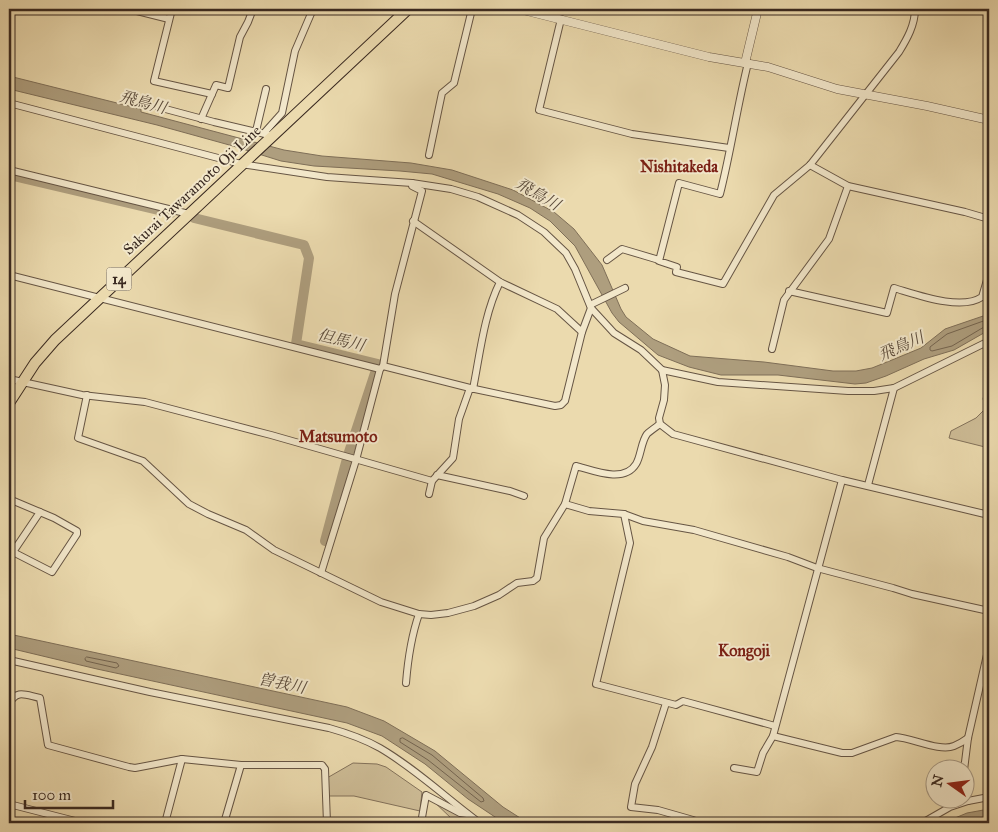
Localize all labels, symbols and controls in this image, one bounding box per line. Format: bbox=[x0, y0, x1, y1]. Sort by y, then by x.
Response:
water label: 飛鳥川 bbox=[117, 87, 171, 118]
street label: Sakurai Tawaramoto Oji Line bbox=[120, 122, 264, 258]
district label: Nishitakeda bbox=[640, 157, 719, 176]
water label: 飛鳥川 bbox=[512, 174, 565, 215]
road number: 14 bbox=[106, 268, 132, 290]
water label: 但馬川 bbox=[315, 325, 369, 356]
water label: 飛鳥川 bbox=[875, 327, 929, 364]
district label: Matsumoto bbox=[299, 427, 377, 446]
district label: Kongoji bbox=[718, 641, 771, 661]
water label: 曽我川 bbox=[257, 669, 309, 698]
north arrow bbox=[926, 760, 976, 810]
text: N bbox=[928, 773, 948, 789]
scale bar bbox=[25, 777, 112, 809]
text: 100 m bbox=[32, 786, 72, 804]

